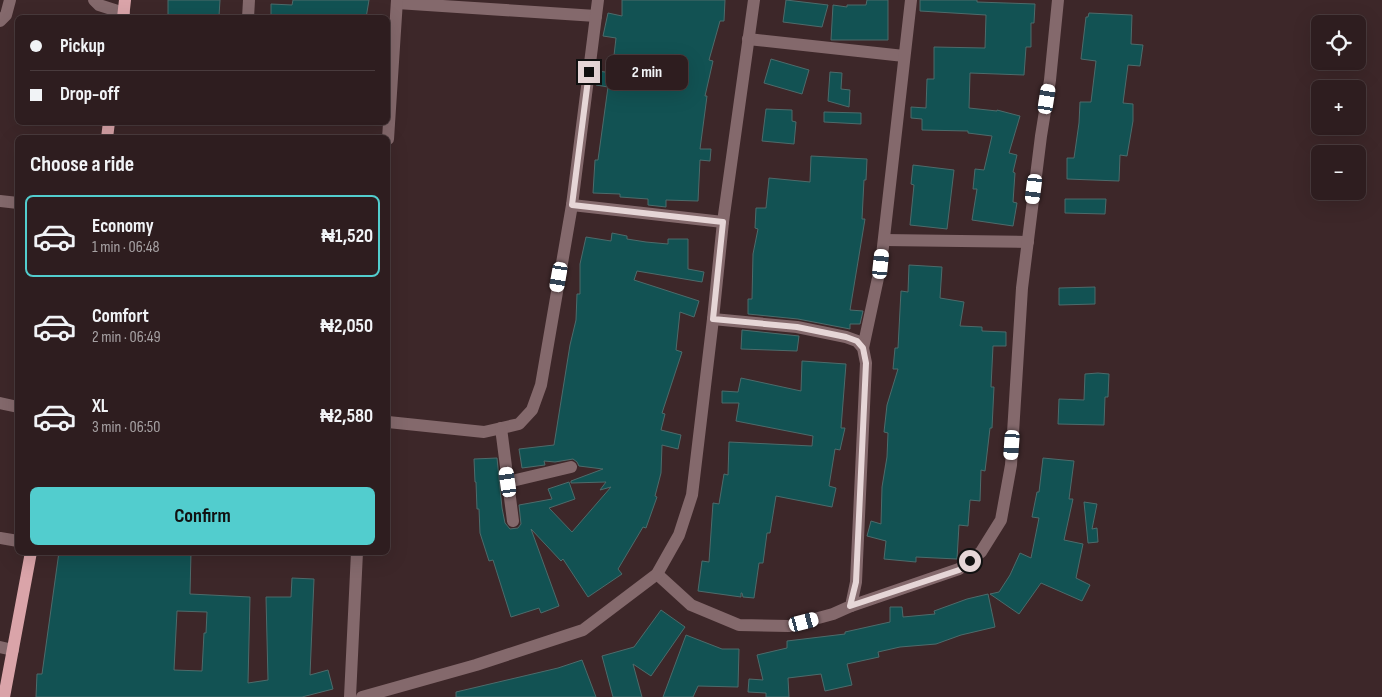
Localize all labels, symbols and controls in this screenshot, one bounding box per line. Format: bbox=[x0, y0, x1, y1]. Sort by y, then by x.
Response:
map controls bbox=[1311, 15, 1366, 200]
button: locate bbox=[1311, 15, 1366, 70]
text: Pickup bbox=[60, 35, 105, 58]
callout: 2 min bbox=[606, 54, 689, 90]
route end bbox=[578, 61, 600, 83]
text: 2 min bbox=[632, 63, 662, 82]
button: + bbox=[1311, 80, 1366, 135]
text: Drop-off bbox=[60, 83, 120, 106]
car bbox=[1037, 83, 1056, 115]
button: − bbox=[1311, 145, 1366, 200]
text: Choose a ride bbox=[30, 151, 134, 178]
car bbox=[1024, 173, 1043, 205]
icon: car bbox=[32, 214, 77, 259]
text: Economy bbox=[92, 215, 154, 238]
text: ₦1,520 bbox=[321, 225, 373, 248]
text: 1 min · 06:48 bbox=[92, 238, 159, 257]
car bbox=[871, 248, 890, 280]
car bbox=[549, 261, 568, 293]
icon: car bbox=[32, 304, 77, 349]
text: Comfort bbox=[92, 305, 149, 328]
text: ₦2,050 bbox=[320, 315, 373, 338]
text: 2 min · 06:49 bbox=[92, 328, 160, 347]
icon: car bbox=[32, 394, 77, 439]
text: XL bbox=[92, 395, 108, 418]
text: ₦2,580 bbox=[320, 405, 373, 428]
text: 3 min · 06:50 bbox=[92, 418, 160, 437]
car bbox=[1003, 430, 1020, 460]
car bbox=[498, 466, 517, 498]
button: Confirm bbox=[30, 487, 375, 545]
route start bbox=[959, 550, 981, 572]
car bbox=[787, 611, 820, 633]

